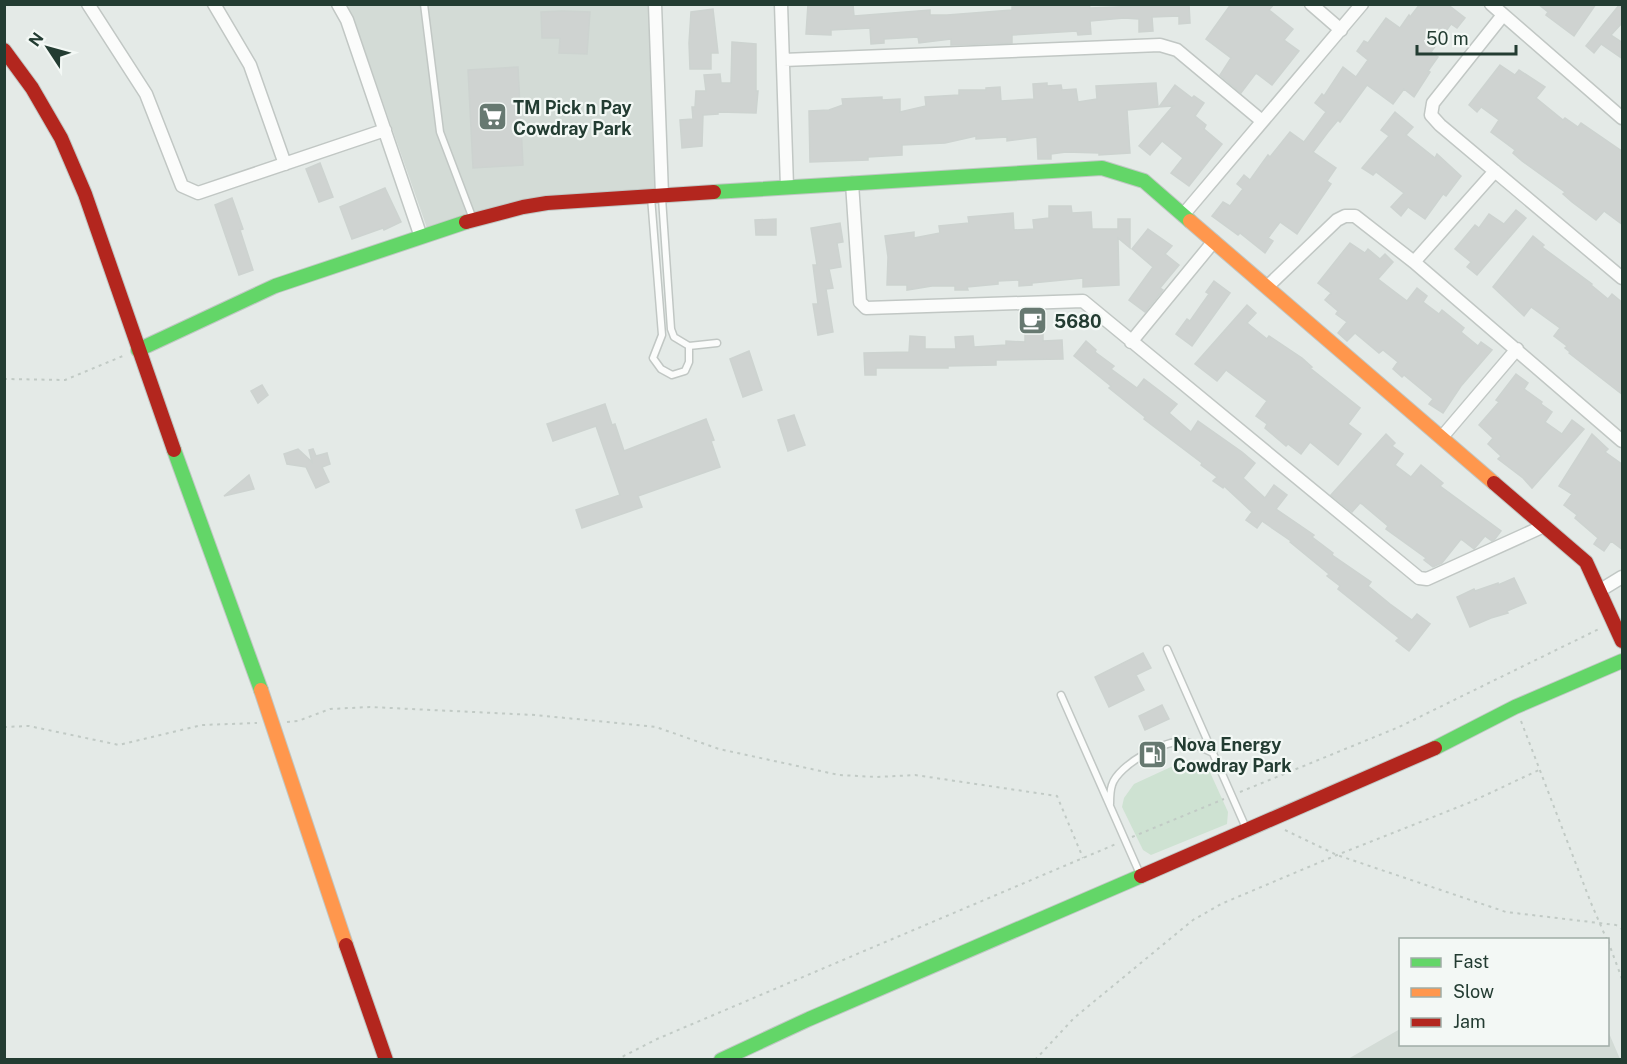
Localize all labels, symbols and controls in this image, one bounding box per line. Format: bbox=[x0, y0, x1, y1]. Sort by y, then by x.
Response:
north arrow bbox=[18, 18, 78, 78]
scale bar bbox=[1417, 18, 1516, 56]
text: 50 m bbox=[1426, 28, 1469, 49]
text: N bbox=[25, 29, 48, 50]
place label: TM Pick n Pay Cowdray Park bbox=[513, 97, 632, 139]
supermarket icon: TM Pick n Pay Cowdray Park bbox=[476, 101, 508, 133]
cafe icon: 5680 bbox=[1017, 305, 1049, 337]
place label: 5680 bbox=[1054, 311, 1102, 332]
place label: Nova Energy Cowdray Park bbox=[1173, 734, 1292, 776]
fuel station icon: Nova Energy Cowdray Park bbox=[1136, 738, 1168, 770]
legend bbox=[1399, 938, 1609, 1046]
text: Fast bbox=[1453, 951, 1489, 972]
text: Slow bbox=[1453, 981, 1494, 1002]
text: Jam bbox=[1453, 1011, 1486, 1032]

